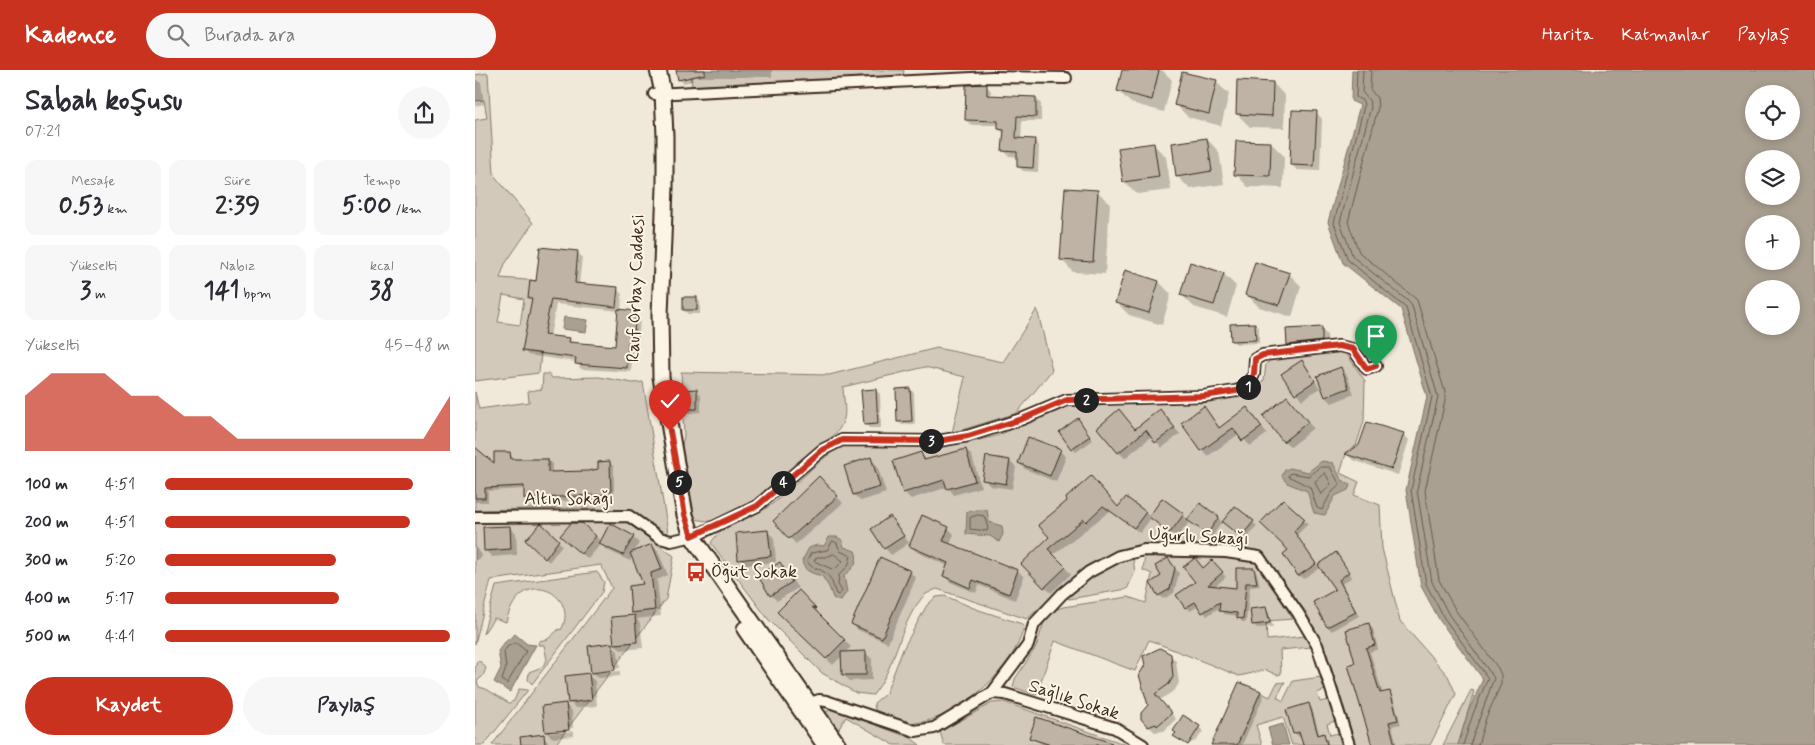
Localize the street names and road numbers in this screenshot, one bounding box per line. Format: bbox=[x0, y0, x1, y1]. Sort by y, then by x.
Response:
street label: Rauf Orbay Caddesi bbox=[621, 213, 651, 363]
street label: Altın Sokağı bbox=[524, 487, 614, 511]
street label: Uğurlu Sokağı bbox=[1149, 522, 1249, 552]
street label: Sağlık Sokak bbox=[1026, 674, 1122, 726]

